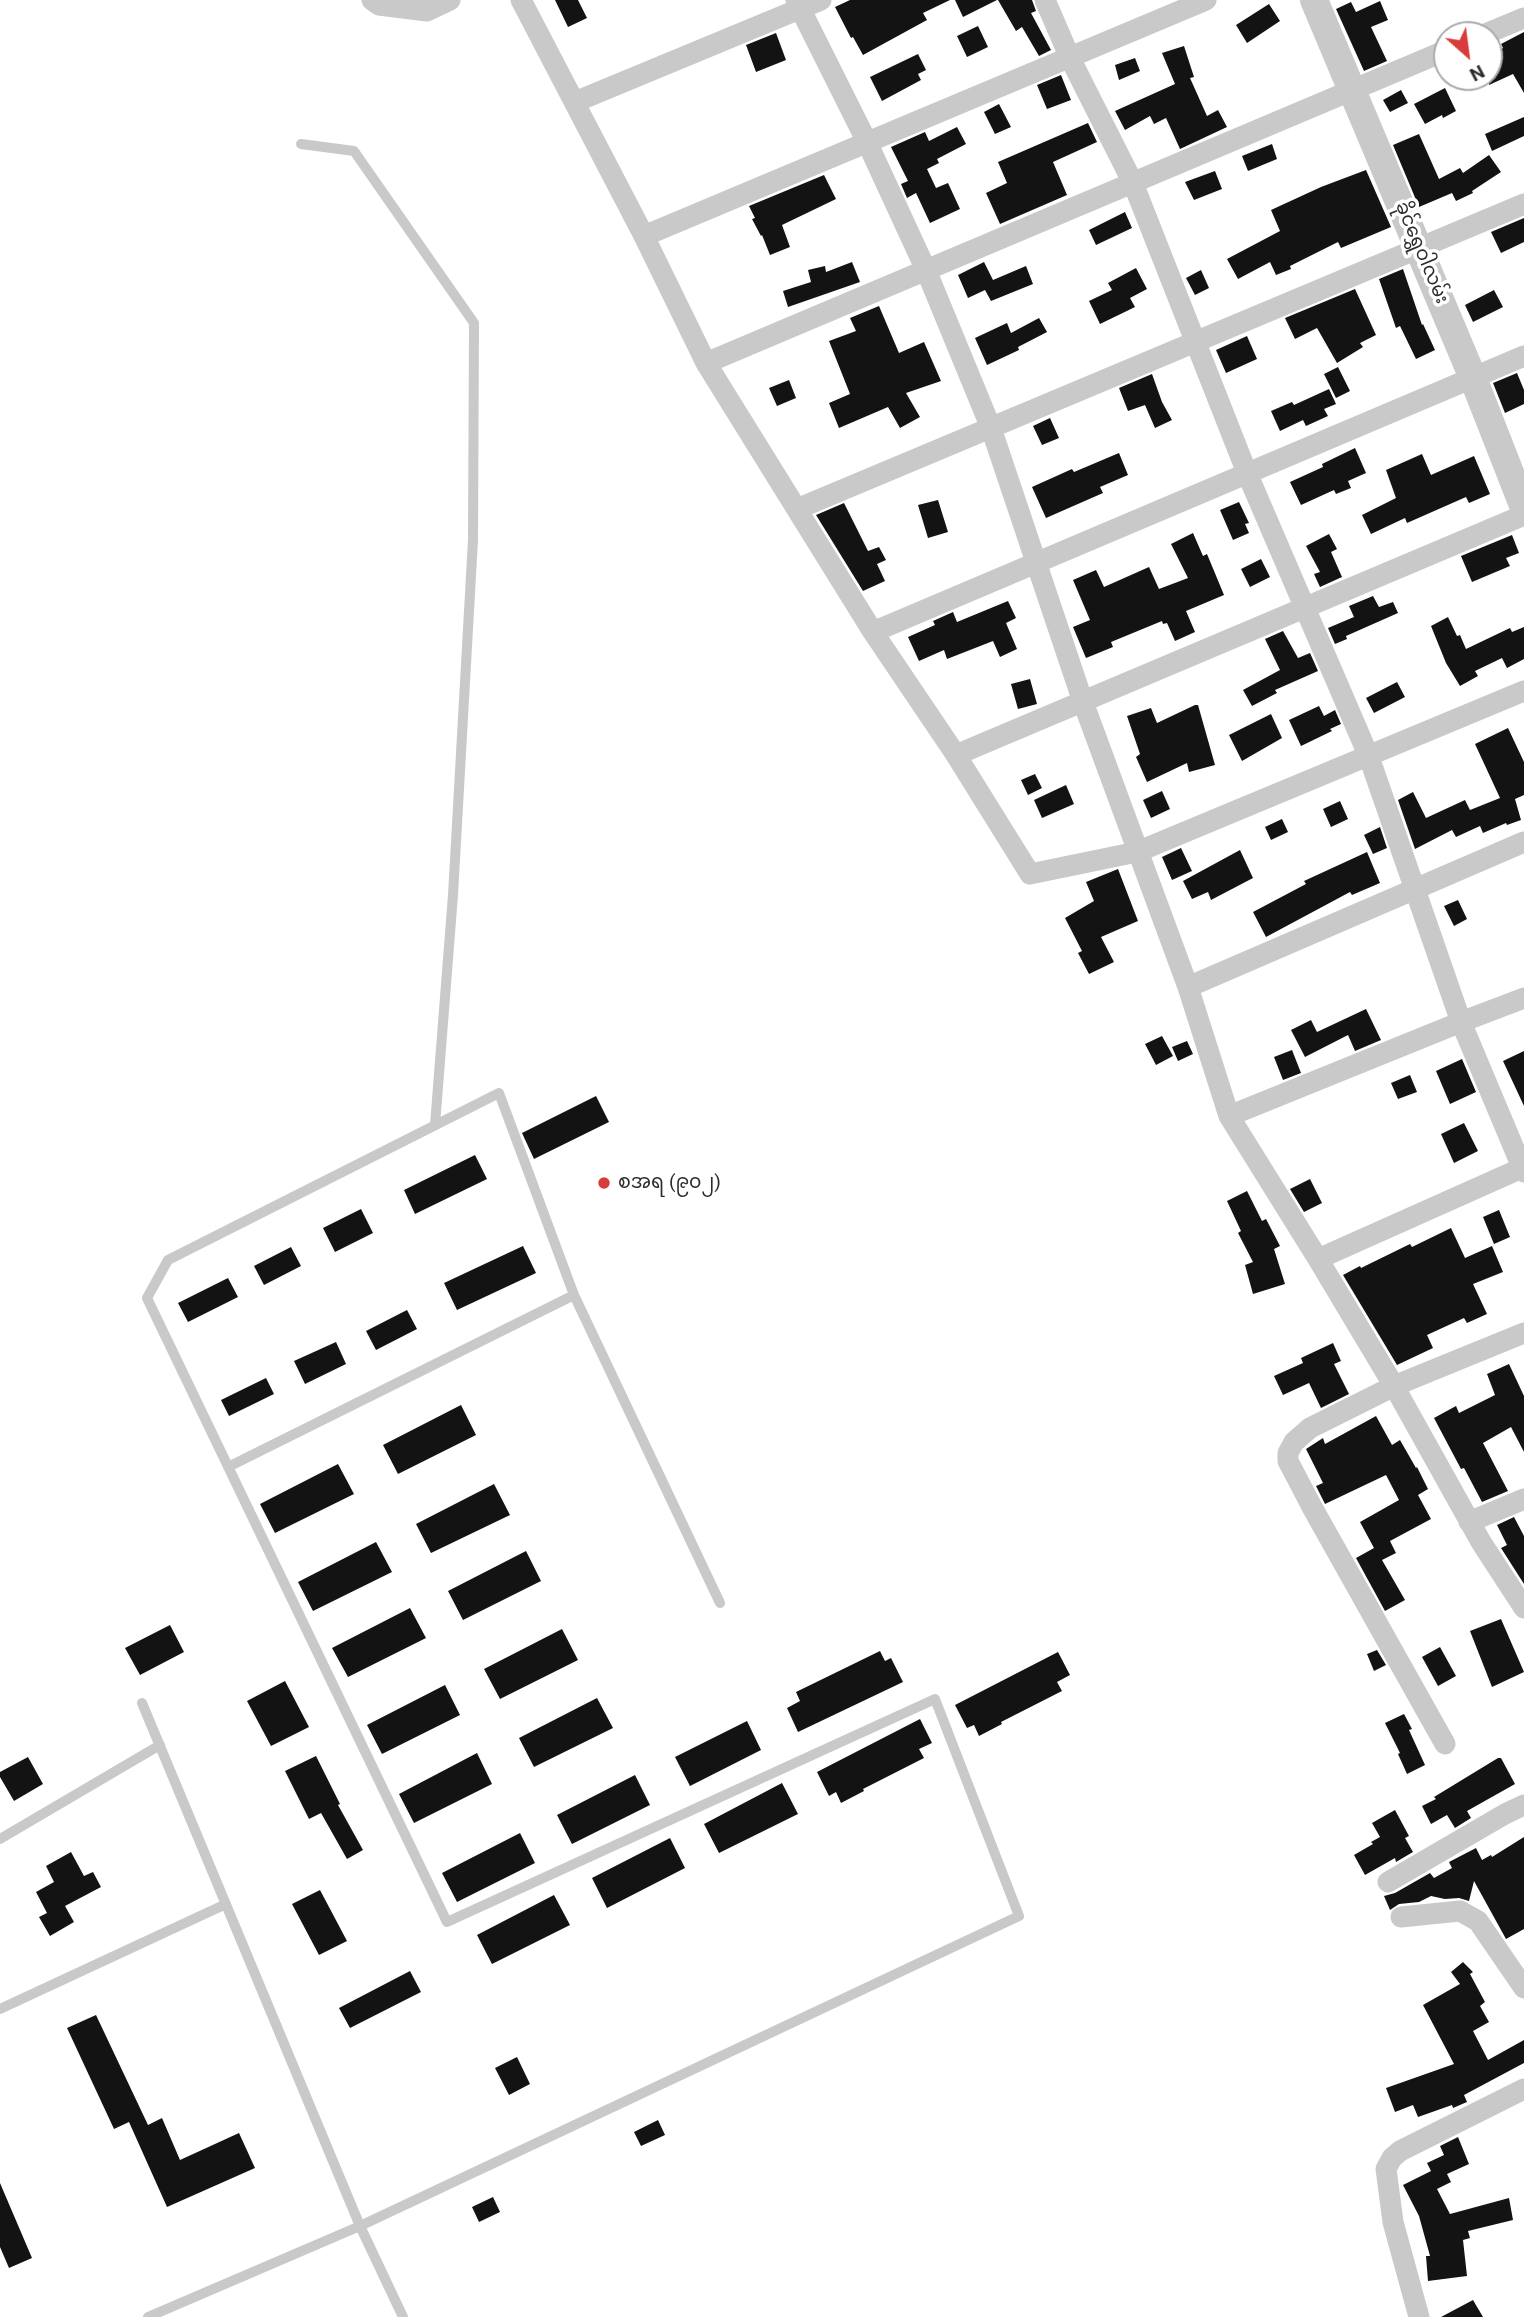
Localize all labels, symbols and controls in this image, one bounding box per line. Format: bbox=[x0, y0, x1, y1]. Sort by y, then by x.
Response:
north arrow bbox=[1433, 21, 1503, 91]
text: N bbox=[1466, 60, 1488, 87]
street label: ခိုင်ရွှေဝါလမ်း bbox=[1389, 199, 1453, 307]
place label: စအရ (၉၀၂) bbox=[618, 1172, 721, 1194]
marker: စအရ (၉၀၂) bbox=[596, 1175, 612, 1191]

